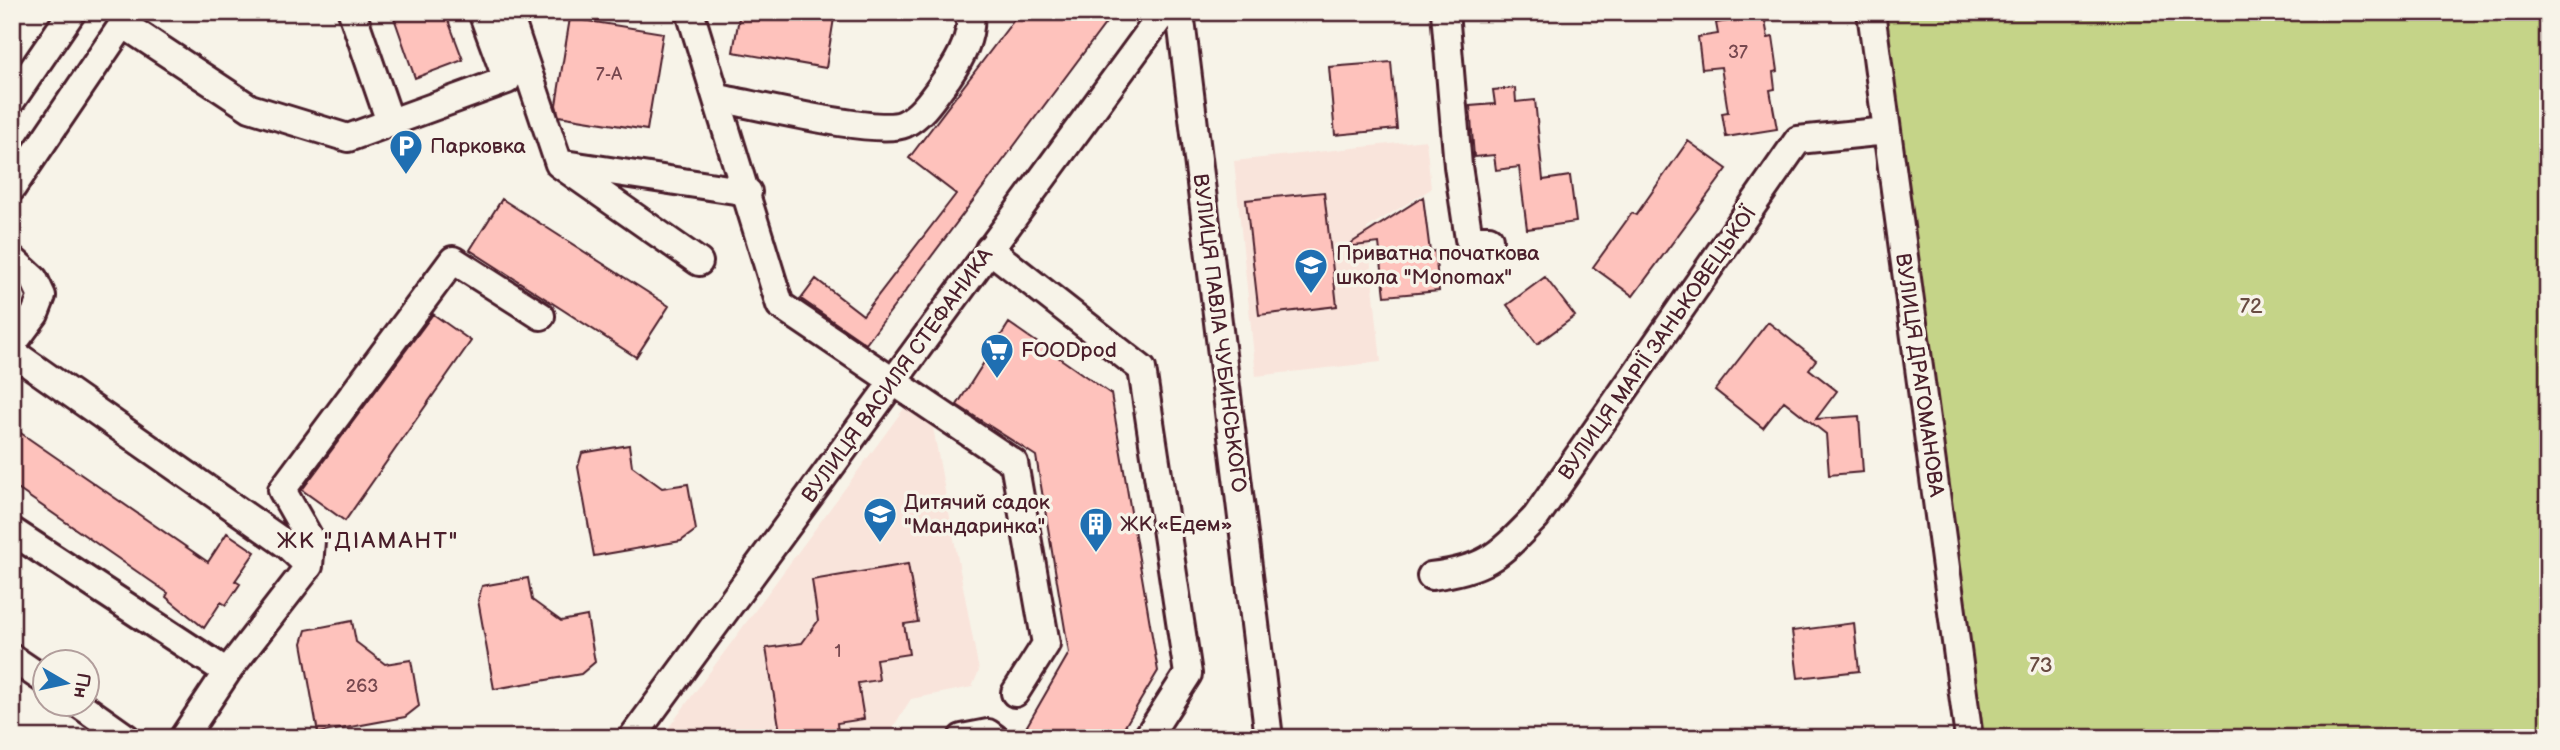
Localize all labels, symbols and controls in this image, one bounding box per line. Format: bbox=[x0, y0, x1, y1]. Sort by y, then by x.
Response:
house number: 37 bbox=[1728, 42, 1748, 63]
house number: 7-А bbox=[596, 64, 622, 85]
parking icon: Парковка bbox=[387, 127, 425, 176]
place label: Парковка bbox=[430, 134, 527, 159]
street label: ВУЛИЦЯ ПАВЛА ЧУБИНСЬКОГО bbox=[1188, 172, 1251, 494]
street label: ВУЛИЦЯ МАРІЇ ЗАНЬКОВЕЦЬКОЇ bbox=[1553, 201, 1762, 485]
place label: Приватна початкова школа "Monomax" bbox=[1336, 241, 1540, 290]
street label: ВУЛИЦЯ ВАСИЛЯ СТЕФАНИКА bbox=[797, 243, 998, 507]
school or university icon: Приватна початкова школа "Monomax" bbox=[1292, 246, 1330, 295]
street label: ВУЛИЦЯ ДРАГОМАНОВА bbox=[1890, 252, 1949, 499]
park label: 72 bbox=[2240, 294, 2263, 319]
supermarket icon: FOODpod bbox=[978, 331, 1016, 380]
place label: FOODpod bbox=[1021, 338, 1117, 363]
place label: Дитячий садок "Мандаринка" bbox=[904, 490, 1050, 539]
school or university icon: Дитячий садок "Мандаринка" bbox=[861, 495, 899, 544]
building icon: ЖК «Едем» bbox=[1077, 505, 1115, 554]
place label: ЖК «Едем» bbox=[1120, 512, 1232, 537]
district label: ЖК "ДІАМАНТ" bbox=[277, 527, 459, 555]
house number: 1 bbox=[835, 641, 841, 662]
north arrow bbox=[32, 648, 102, 718]
park label: 73 bbox=[2029, 653, 2053, 678]
text: Пн bbox=[68, 671, 95, 700]
house number: 263 bbox=[346, 676, 378, 697]

